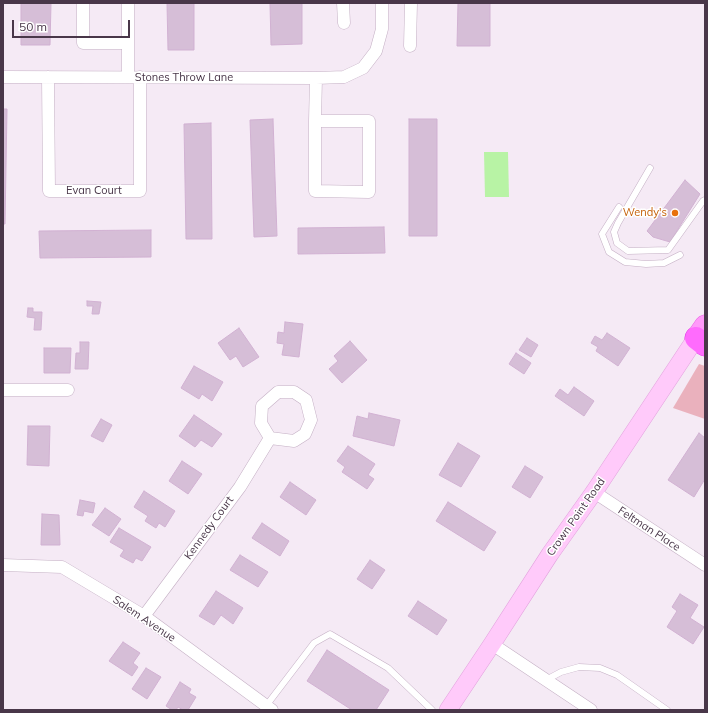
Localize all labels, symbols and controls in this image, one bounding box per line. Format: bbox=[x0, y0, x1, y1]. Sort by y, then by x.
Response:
scale bar bbox=[14, 12, 132, 38]
text: 50 m bbox=[19, 19, 47, 34]
street label: Stones Throw Lane bbox=[135, 71, 233, 85]
street label: Evan Court bbox=[66, 184, 122, 198]
place label: Wendy's bbox=[623, 206, 667, 220]
marker: Wendy's bbox=[670, 208, 680, 218]
street label: Crown Point Road bbox=[544, 475, 608, 559]
street label: Kennedy Court bbox=[182, 494, 236, 562]
street label: Feltman Place bbox=[615, 504, 683, 554]
street label: Salem Avenue bbox=[110, 593, 178, 645]

